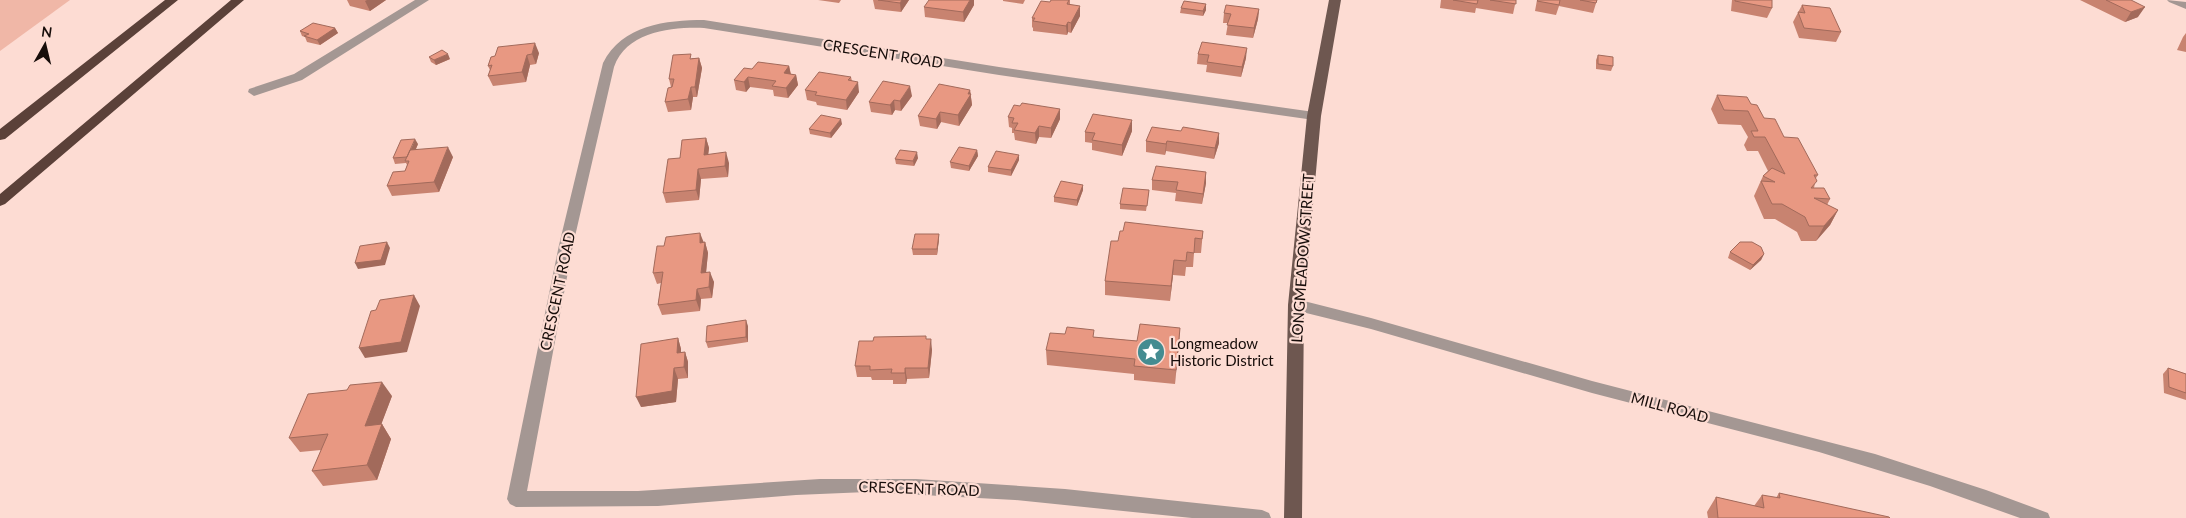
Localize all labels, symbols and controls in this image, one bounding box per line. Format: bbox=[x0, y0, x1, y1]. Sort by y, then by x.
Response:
north arrow bbox=[20, 20, 70, 70]
text: N bbox=[40, 22, 53, 41]
street label: CRESCENT ROAD bbox=[822, 35, 944, 71]
street label: LONGMEADOW STREET bbox=[1287, 173, 1317, 343]
street label: CRESCENT ROAD bbox=[536, 230, 578, 352]
place label: Longmeadow Historic District bbox=[1170, 334, 1274, 369]
place icon: Longmeadow Historic District bbox=[1136, 337, 1166, 367]
street label: MILL ROAD bbox=[1629, 388, 1711, 426]
street label: CRESCENT ROAD bbox=[858, 477, 980, 499]

